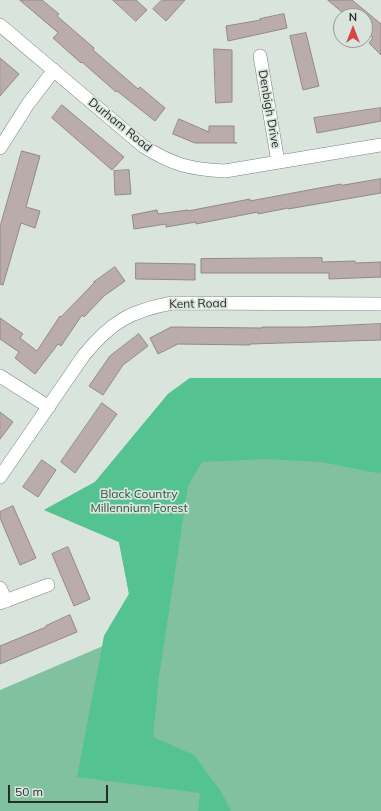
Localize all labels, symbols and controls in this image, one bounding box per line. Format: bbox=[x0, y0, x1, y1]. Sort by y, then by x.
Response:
north arrow bbox=[333, 8, 373, 48]
text: N bbox=[349, 10, 357, 24]
street label: Denbigh Drive bbox=[255, 69, 283, 149]
street label: Durham Road bbox=[85, 95, 155, 155]
street label: Kent Road bbox=[169, 296, 227, 312]
park label: Black Country Millennium Forest bbox=[90, 487, 188, 515]
scale bar bbox=[10, 777, 110, 803]
text: 50 m bbox=[15, 784, 43, 799]

